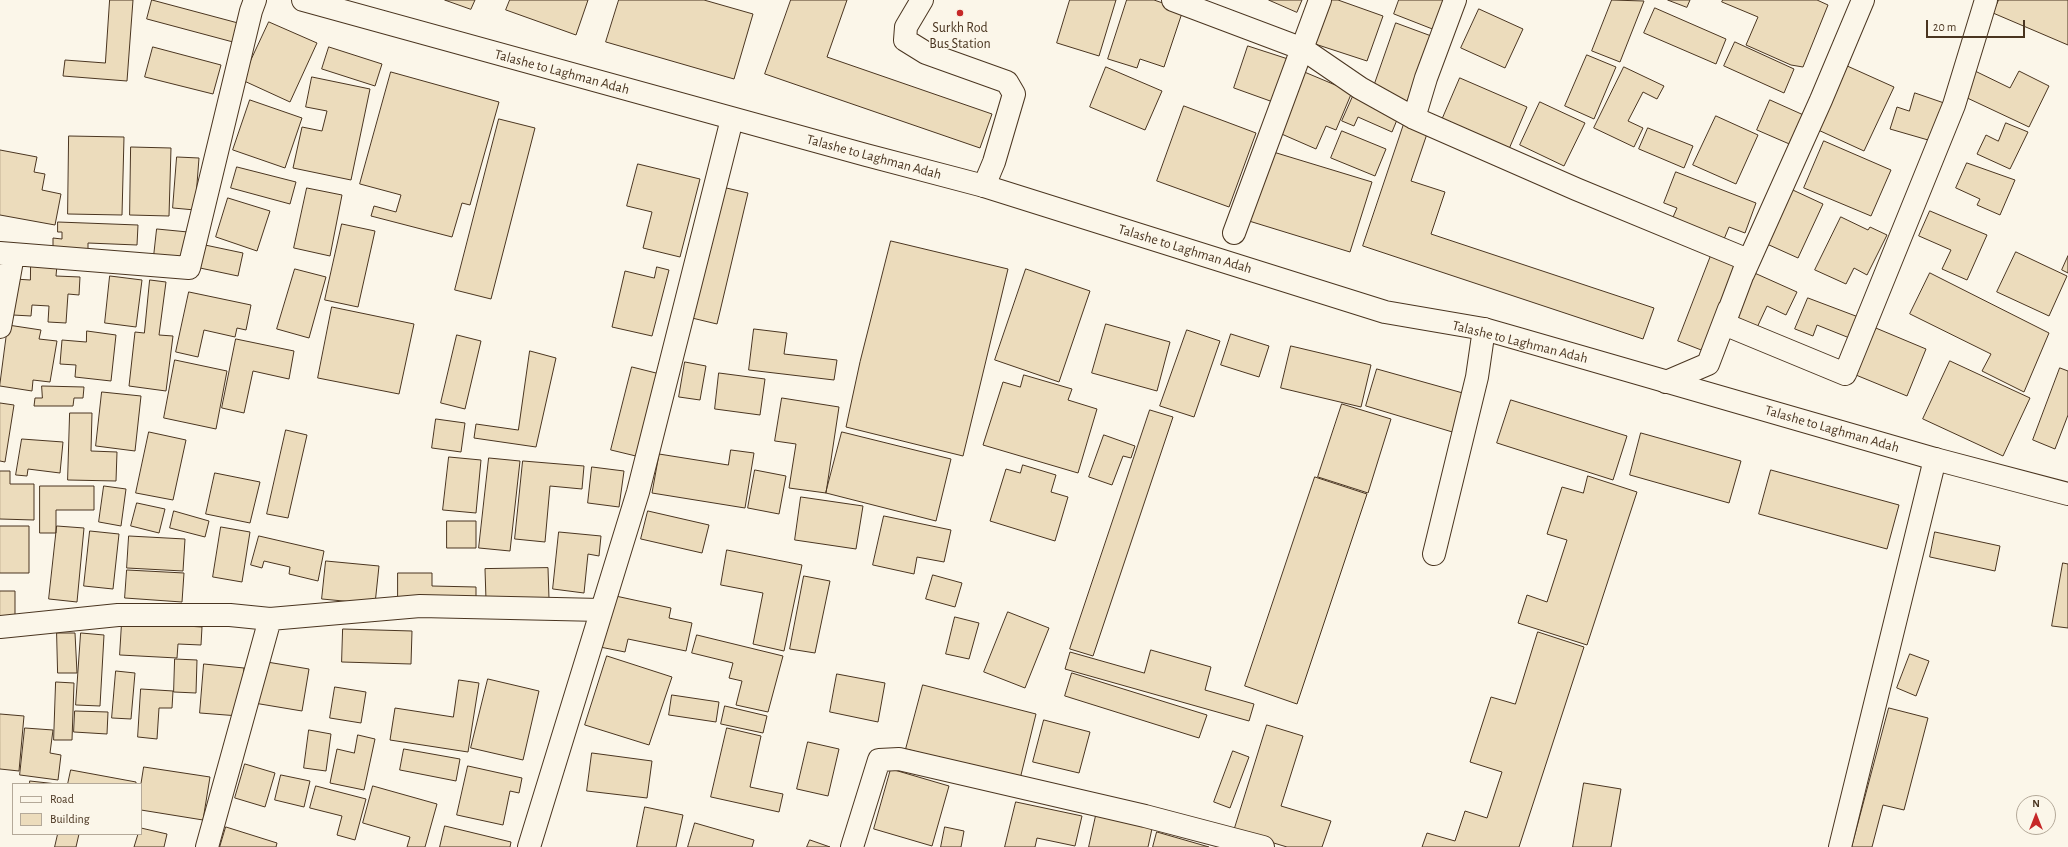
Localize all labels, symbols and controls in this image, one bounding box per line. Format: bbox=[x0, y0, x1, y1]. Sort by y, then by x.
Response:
marker: Surkh Rod Bus Station bbox=[955, 8, 965, 18]
scale bar bbox=[1928, 12, 2027, 38]
place label: Surkh Rod Bus Station bbox=[929, 20, 991, 52]
text: 20 m bbox=[1933, 21, 1956, 33]
street label: Talashe to Laghman Adah bbox=[493, 46, 631, 98]
street label: Talashe to Laghman Adah bbox=[805, 131, 943, 183]
street label: Talashe to Laghman Adah bbox=[1116, 221, 1254, 277]
street label: Talashe to Laghman Adah bbox=[1450, 317, 1590, 367]
street label: Talashe to Laghman Adah bbox=[1763, 402, 1901, 456]
legend bbox=[12, 783, 142, 835]
text: Road bbox=[50, 793, 74, 805]
north arrow bbox=[2016, 795, 2056, 835]
text: N bbox=[2032, 798, 2040, 809]
text: Building bbox=[50, 813, 90, 825]

